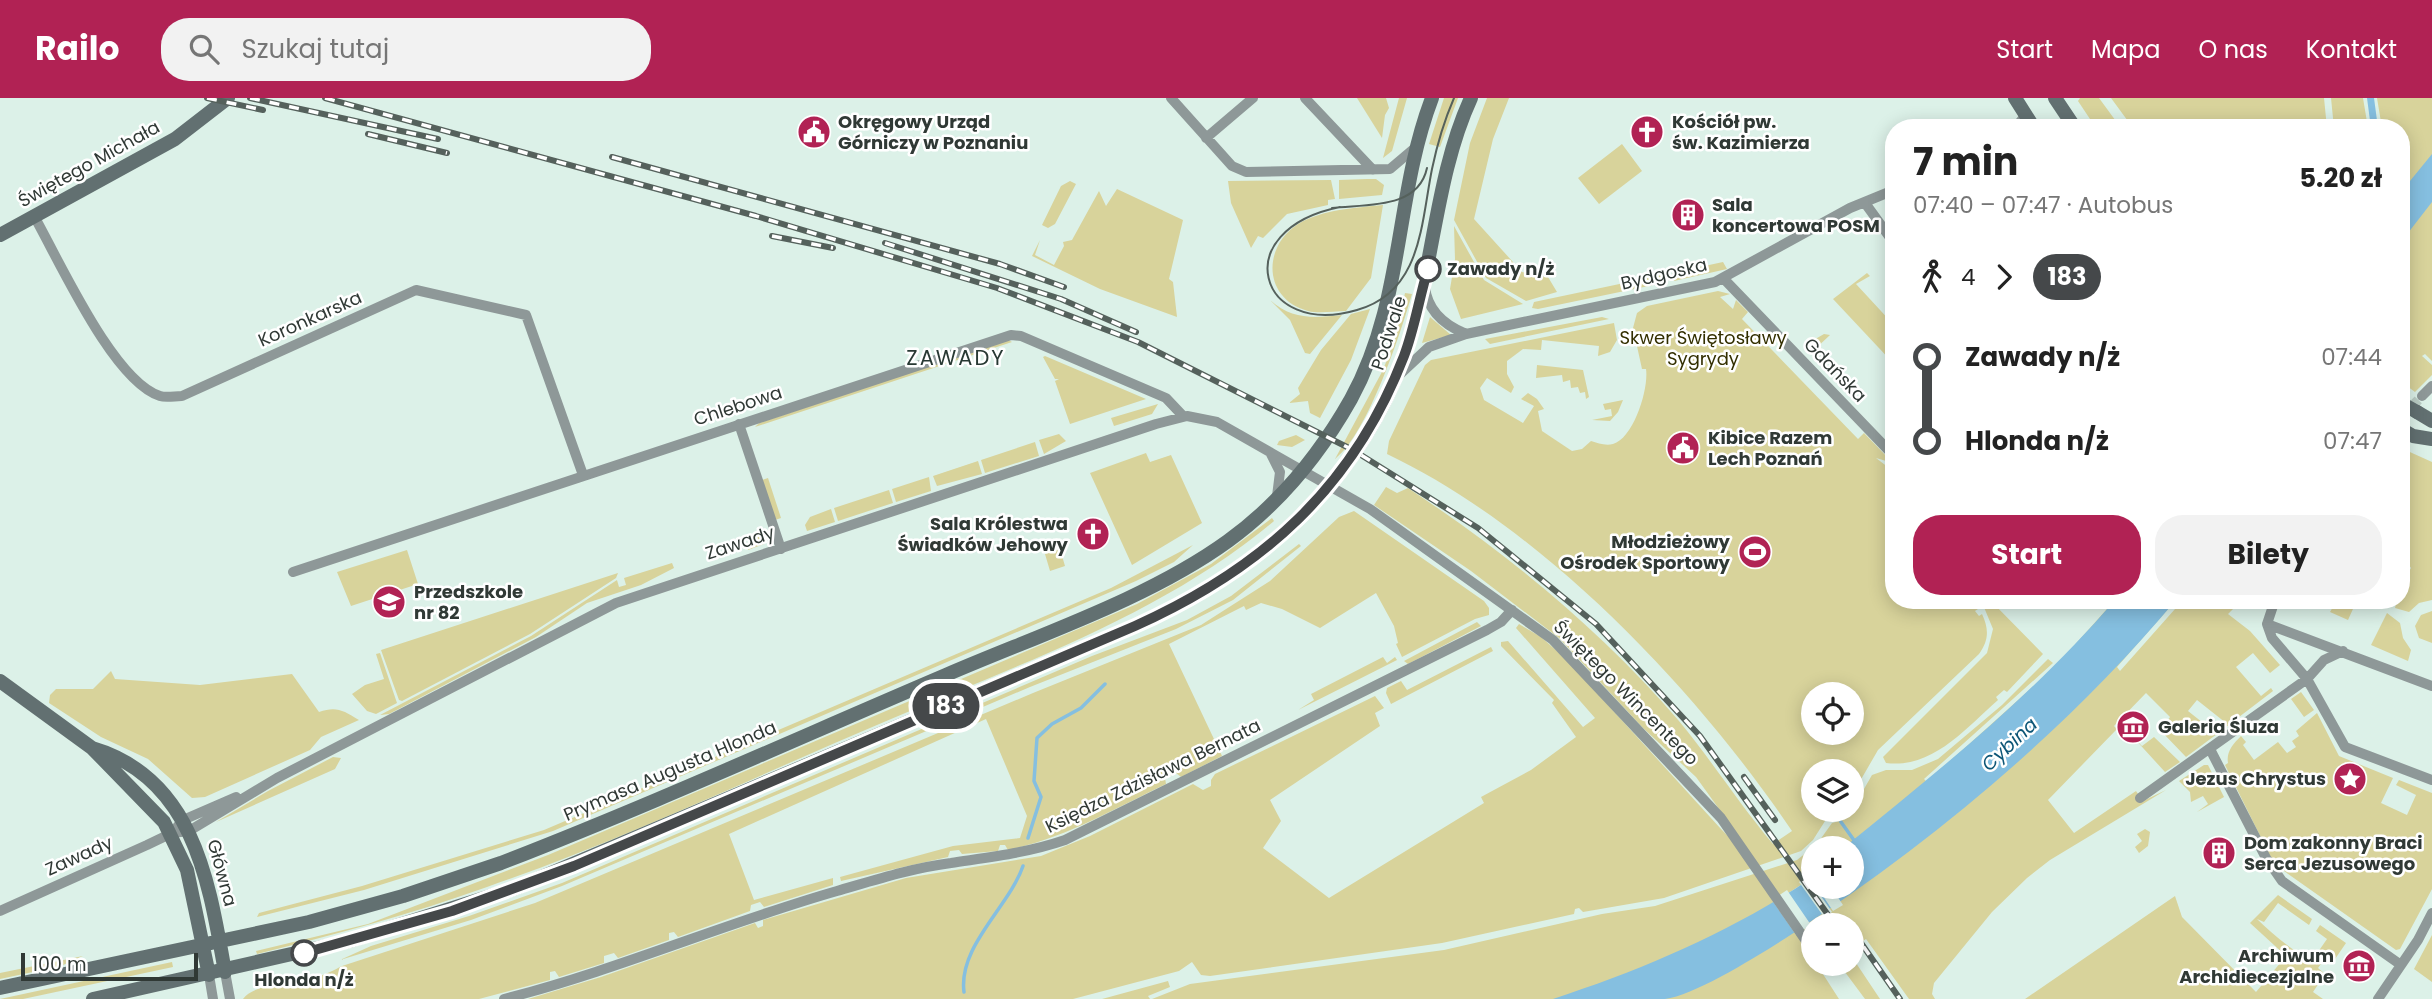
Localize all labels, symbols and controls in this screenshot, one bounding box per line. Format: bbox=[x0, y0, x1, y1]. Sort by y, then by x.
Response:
search box bbox=[161, 18, 651, 81]
text: Railo bbox=[35, 25, 119, 72]
icon: search bbox=[185, 30, 223, 68]
text: Szukaj tutaj bbox=[241, 31, 389, 67]
text: Start bbox=[1996, 33, 2053, 66]
text: Mapa bbox=[2091, 33, 2160, 66]
text: O nas bbox=[2198, 33, 2268, 66]
text: Kontakt bbox=[2306, 33, 2397, 66]
place label: Okręgowy Urząd Górniczy w Poznaniu bbox=[838, 109, 1028, 155]
place label: Kościół pw. św. Kazimierza bbox=[1672, 109, 1810, 155]
public building icon: Okręgowy Urząd Górniczy w Poznaniu bbox=[795, 113, 833, 151]
church icon: Kościół pw. św. Kazimierza bbox=[1628, 113, 1666, 151]
street label: Świętego Michała bbox=[13, 114, 164, 213]
text: 7 min bbox=[1913, 135, 2018, 188]
text: 5.20 zł bbox=[2299, 160, 2382, 196]
text: 07:40 – 07:47 · Autobus bbox=[1913, 189, 2173, 221]
place label: Sala koncertowa POSM bbox=[1712, 192, 1880, 238]
building icon: Sala koncertowa POSM bbox=[1669, 196, 1707, 234]
street label: Bydgoska bbox=[1618, 251, 1710, 296]
marker: Zawady n/ż bbox=[1415, 256, 1441, 282]
place label: Zawady n/ż bbox=[1447, 256, 1554, 281]
icon: walk bbox=[1913, 258, 1951, 296]
icon: forward bbox=[1985, 258, 2023, 296]
text: 183 bbox=[2047, 260, 2087, 293]
text: 4 bbox=[1961, 261, 1975, 293]
street label: Koronkarska bbox=[254, 285, 366, 353]
street label: Podwale bbox=[1365, 293, 1412, 373]
park label: Skwer Świętosławy Sygrydy bbox=[1619, 325, 1787, 371]
street label: Gdańska bbox=[1798, 332, 1872, 407]
text: Zawady n/ż bbox=[1965, 339, 2120, 375]
text: 07:44 bbox=[2321, 341, 2382, 373]
district label: ZAWADY bbox=[906, 343, 1006, 372]
street label: Chlebowa bbox=[690, 379, 785, 432]
text: Hlonda n/ż bbox=[1965, 423, 2109, 459]
place label: Kibice Razem Lech Poznań bbox=[1708, 425, 1832, 471]
text: 07:47 bbox=[2323, 425, 2382, 457]
public building icon: Kibice Razem Lech Poznań bbox=[1664, 429, 1702, 467]
place label: Sala Królestwa Świadków Jehowy bbox=[898, 511, 1069, 557]
church icon: Sala Królestwa Świadków Jehowy bbox=[1074, 515, 1112, 553]
button: Start bbox=[1913, 515, 2141, 595]
button: Bilety bbox=[2155, 515, 2382, 595]
street label: Zawady bbox=[702, 520, 778, 565]
place label: Młodzieżowy Ośrodek Sportowy bbox=[1560, 529, 1731, 575]
sports icon: Młodzieżowy Ośrodek Sportowy bbox=[1736, 533, 1774, 571]
place label: Przedszkole nr 82 bbox=[414, 579, 523, 625]
school or university icon: Przedszkole nr 82 bbox=[370, 583, 408, 621]
street label: Świętego Wincentego bbox=[1548, 615, 1704, 771]
map controls bbox=[1801, 682, 1864, 976]
button: locate bbox=[1801, 682, 1864, 745]
line badge: 183 bbox=[906, 683, 986, 729]
text: 183 bbox=[926, 689, 966, 722]
museum icon: Galeria Śluza bbox=[2114, 708, 2152, 746]
water label: Cybina bbox=[1975, 711, 2043, 777]
street label: Księdza Zdzisława Bernata bbox=[1041, 712, 1265, 839]
street label: Prymasa Augusta Hlonda bbox=[560, 714, 780, 827]
place label: Galeria Śluza bbox=[2158, 714, 2279, 739]
button: layers bbox=[1801, 759, 1864, 822]
place icon: Jezus Chrystus bbox=[2331, 760, 2369, 798]
place label: Jezus Chrystus bbox=[2185, 766, 2326, 791]
street label: Zawady bbox=[41, 830, 116, 881]
place label: Dom zakonny Braci Serca Jezusowego bbox=[2244, 830, 2423, 876]
building icon: Dom zakonny Braci Serca Jezusowego bbox=[2200, 834, 2238, 872]
button: + bbox=[1801, 836, 1864, 899]
street label: Główna bbox=[202, 837, 243, 909]
button: − bbox=[1801, 913, 1864, 976]
marker: Hlonda n/ż bbox=[291, 940, 317, 966]
place label: Archiwum Archidiecezjalne bbox=[2179, 943, 2334, 989]
museum icon: Archiwum Archidiecezjalne bbox=[2340, 947, 2378, 985]
scale bar bbox=[21, 950, 198, 982]
text: 100 m bbox=[32, 951, 87, 978]
place label: Hlonda n/ż bbox=[254, 967, 354, 992]

